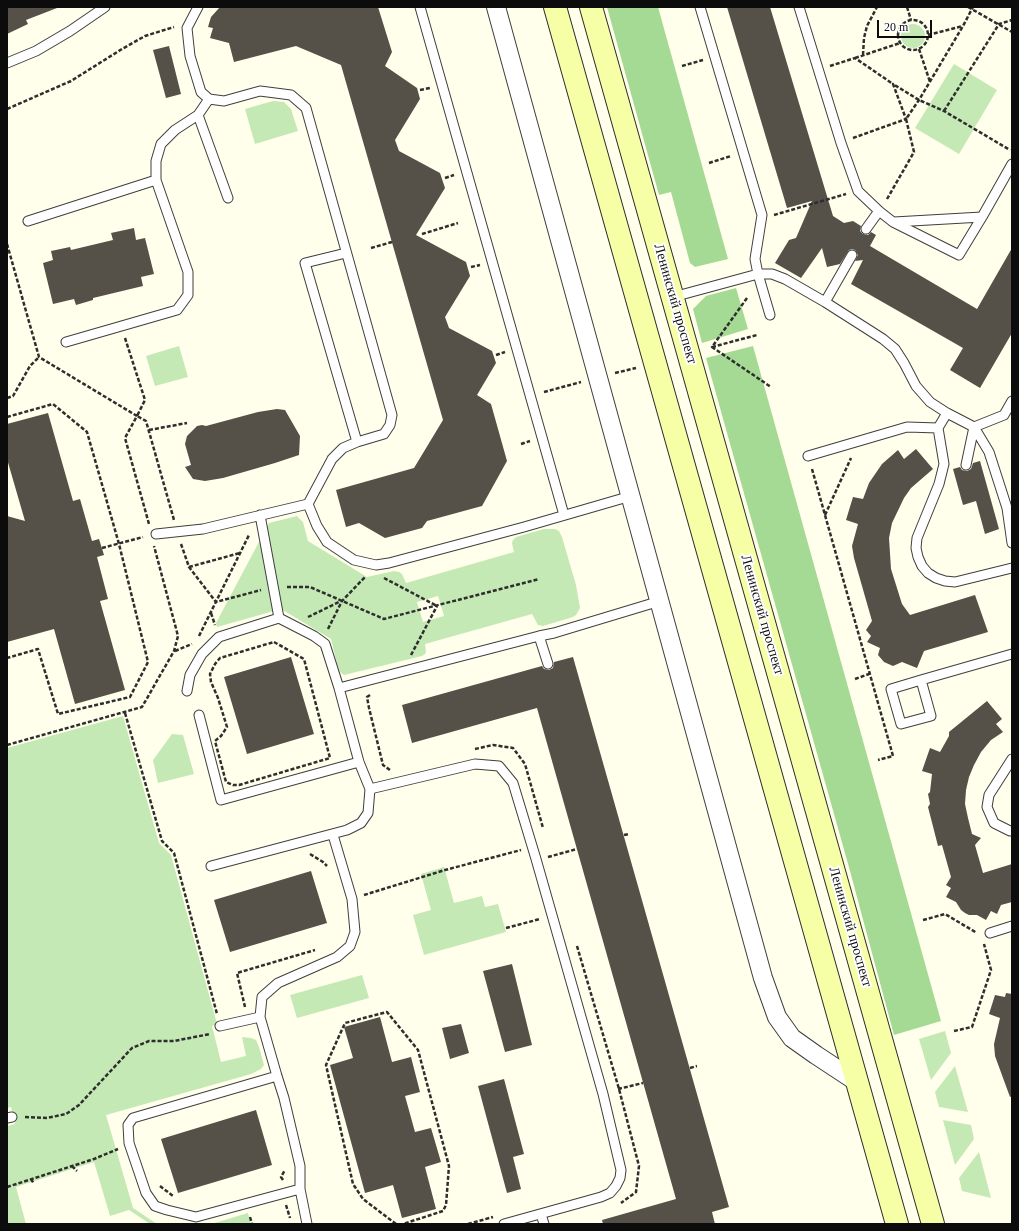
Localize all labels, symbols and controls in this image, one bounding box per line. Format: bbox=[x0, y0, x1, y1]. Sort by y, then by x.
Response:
scale bar bbox=[879, 12, 934, 38]
text: 20 m bbox=[884, 20, 908, 34]
street label: Ленинский проспект bbox=[650, 242, 700, 366]
street label: Ленинский проспект bbox=[737, 553, 787, 677]
street label: Ленинский проспект bbox=[825, 865, 875, 989]

